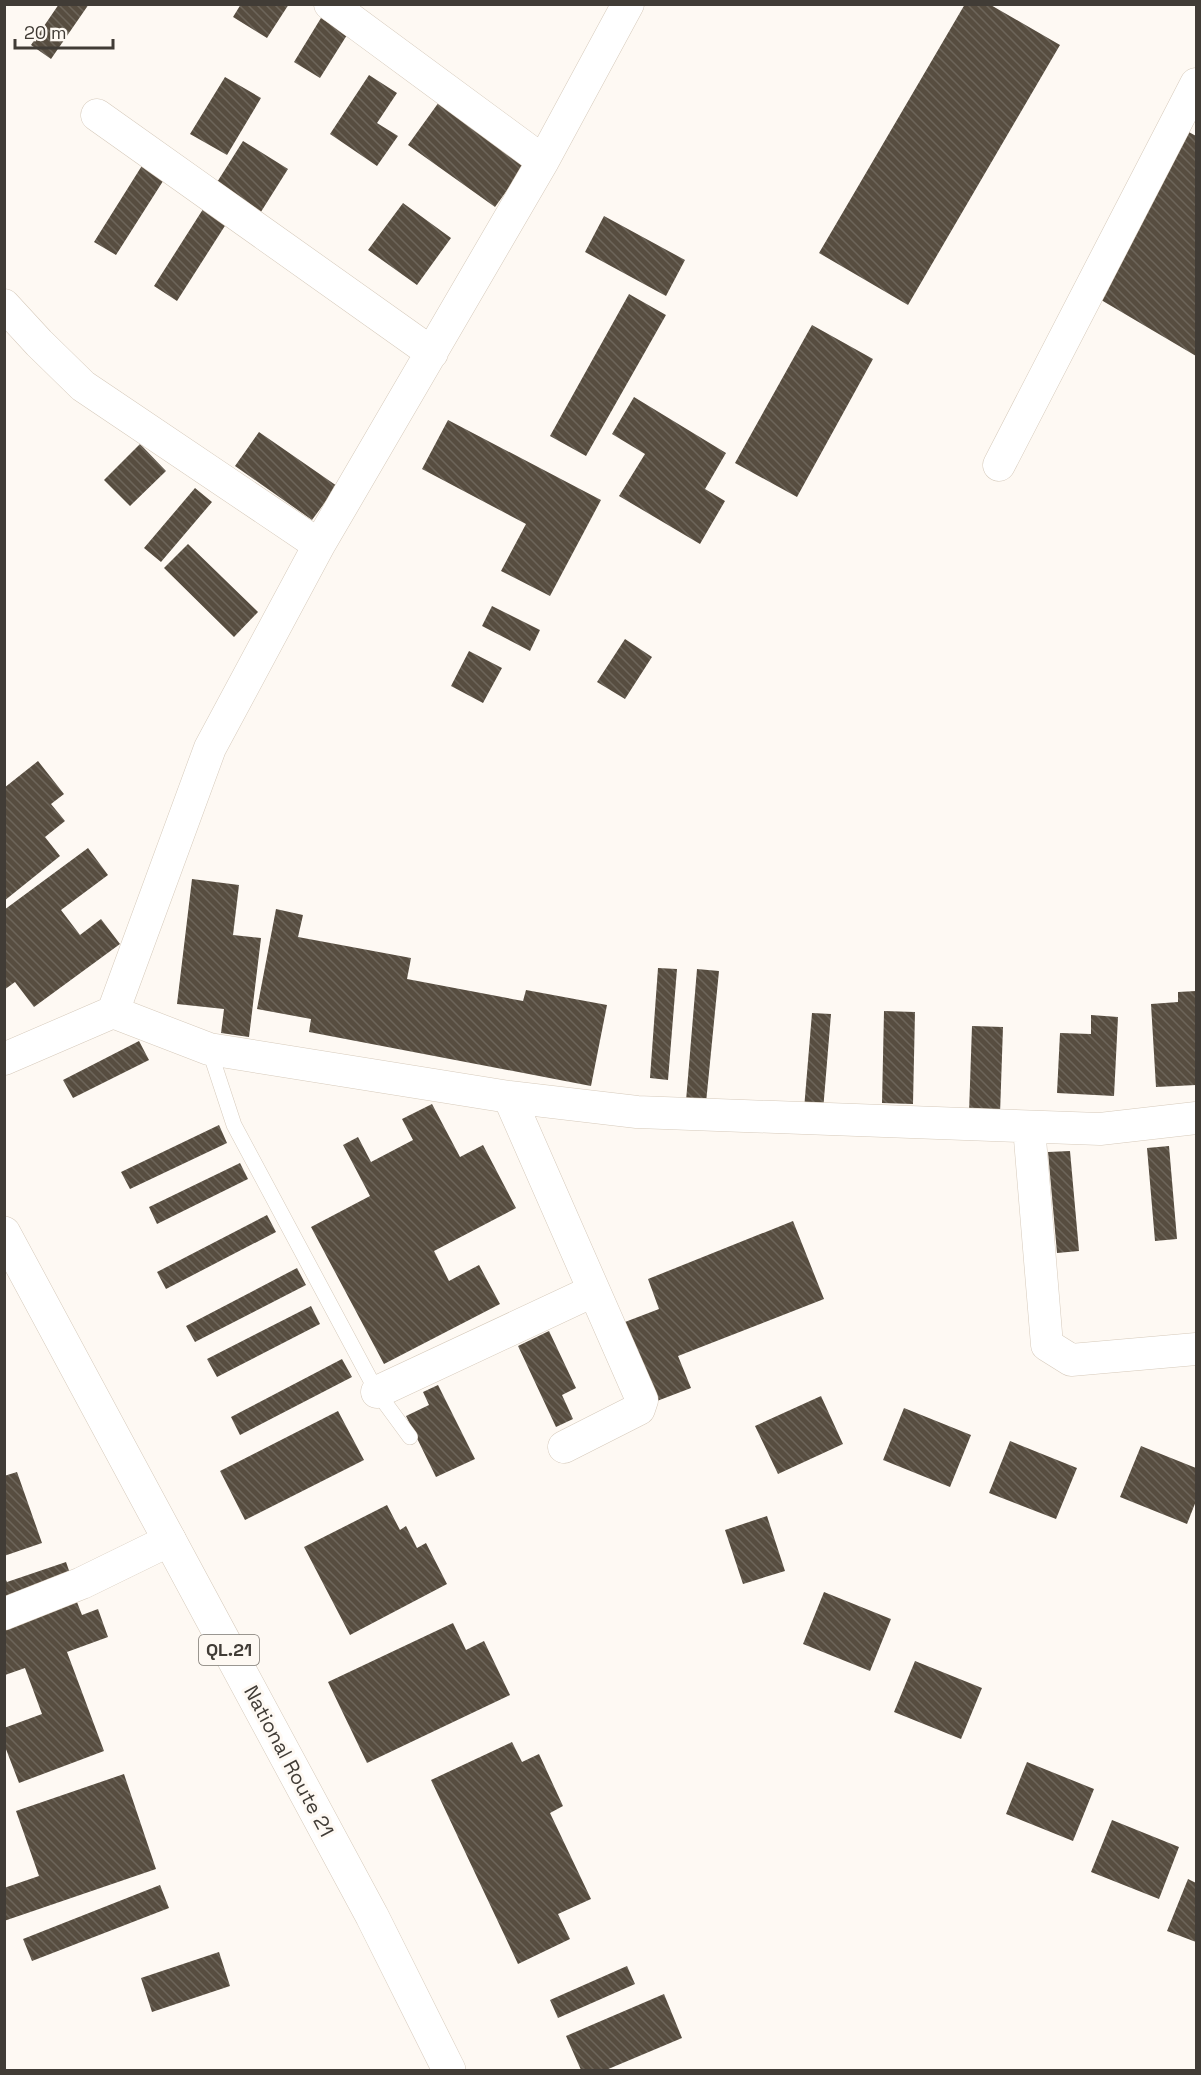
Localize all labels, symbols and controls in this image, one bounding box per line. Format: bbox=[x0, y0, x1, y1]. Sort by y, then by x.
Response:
scale bar bbox=[15, 12, 112, 50]
text: 20 m bbox=[24, 21, 67, 44]
road number: QL.21 bbox=[199, 1635, 259, 1665]
street label: National Route 21 bbox=[238, 1681, 340, 1841]

